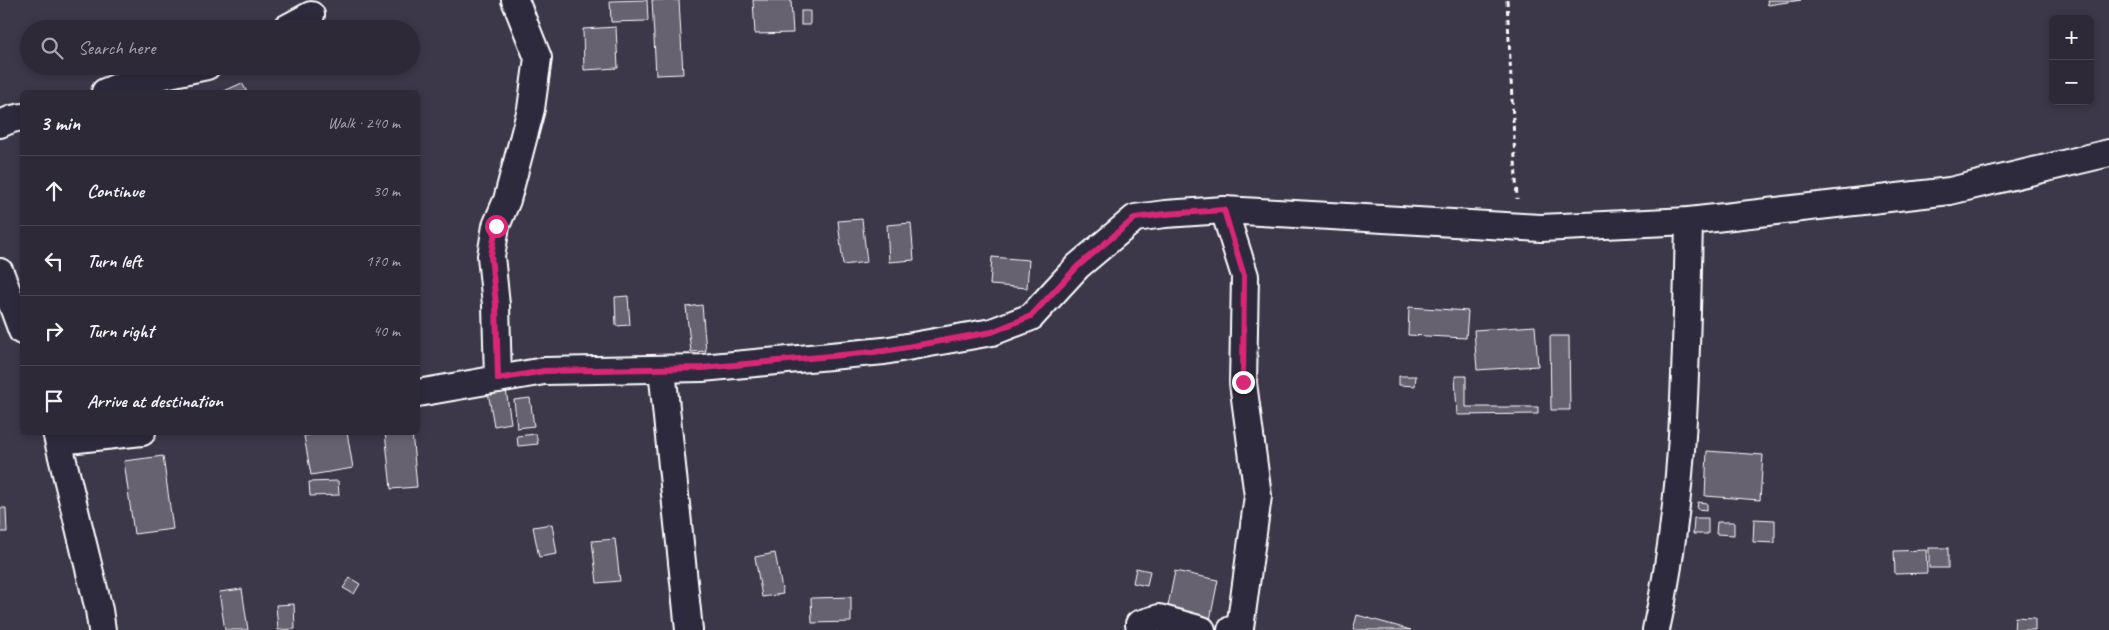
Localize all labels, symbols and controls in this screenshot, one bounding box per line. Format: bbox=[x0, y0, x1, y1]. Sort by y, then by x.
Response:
map controls bbox=[2049, 15, 2094, 105]
button: + bbox=[2049, 15, 2094, 60]
search box bbox=[20, 20, 420, 75]
icon: search bbox=[38, 34, 66, 62]
text: Search here bbox=[78, 36, 155, 60]
button: − bbox=[2049, 60, 2094, 105]
text: 3 min bbox=[40, 110, 80, 136]
text: Walk · 240 m bbox=[328, 113, 400, 133]
icon: ahead bbox=[40, 177, 68, 205]
text: Continue bbox=[87, 179, 144, 203]
text: 30 m bbox=[373, 181, 400, 201]
route start bbox=[485, 215, 508, 238]
icon: left bbox=[40, 247, 68, 275]
text: Turn left bbox=[87, 249, 142, 273]
text: 170 m bbox=[366, 251, 400, 271]
icon: right bbox=[40, 317, 68, 345]
text: Turn right bbox=[87, 319, 154, 343]
text: 40 m bbox=[373, 321, 400, 341]
route end bbox=[1232, 371, 1255, 394]
icon: arrive bbox=[40, 387, 68, 415]
text: Arrive at destination bbox=[87, 389, 223, 413]

